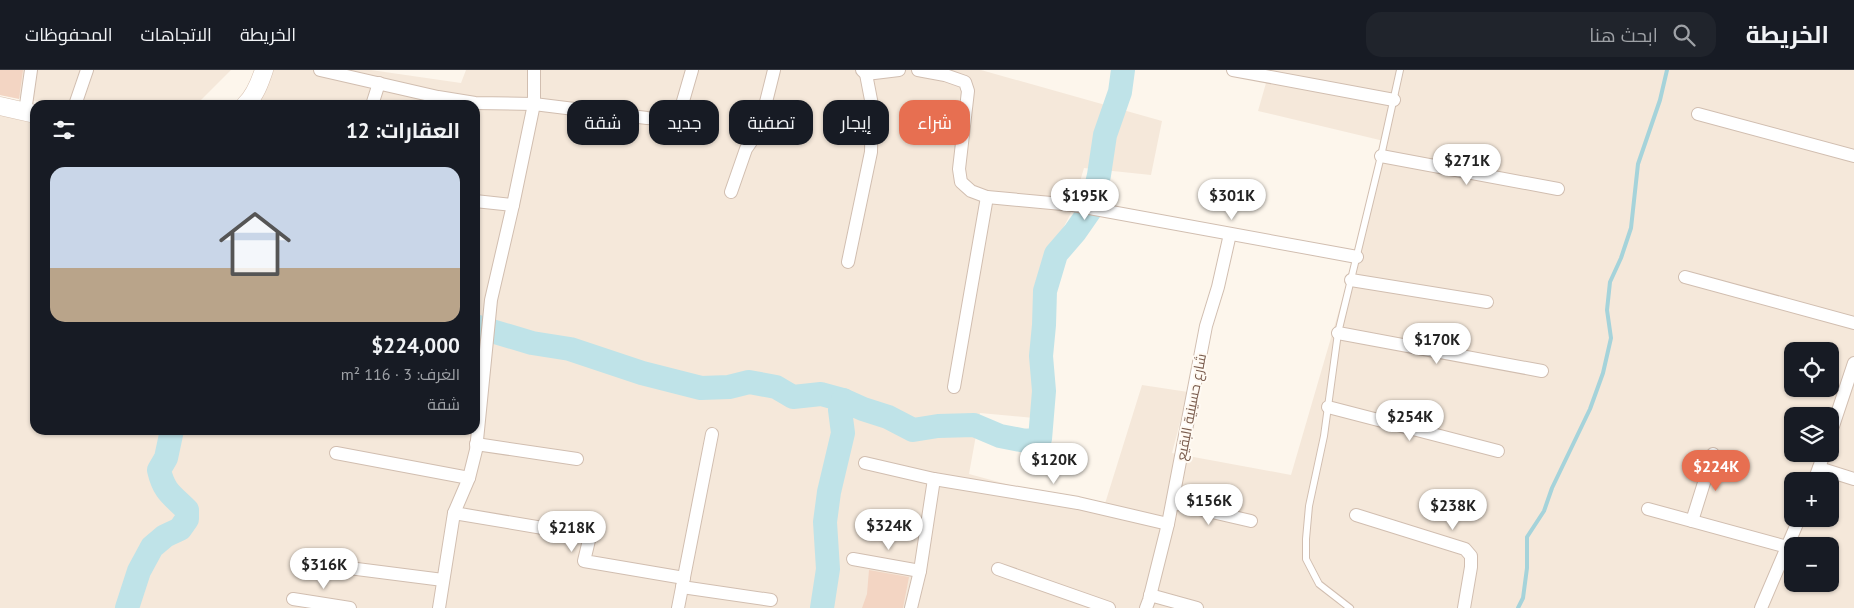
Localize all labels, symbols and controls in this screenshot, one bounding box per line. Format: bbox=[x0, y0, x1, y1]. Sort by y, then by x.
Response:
search box bbox=[1366, 12, 1716, 57]
text: الخريطة bbox=[1746, 19, 1829, 50]
icon: search bbox=[1670, 21, 1698, 49]
text: المحفوظات bbox=[25, 23, 113, 46]
text: الاتجاهات bbox=[141, 23, 212, 46]
text: الخريطة bbox=[240, 23, 296, 46]
text: ابحث هنا bbox=[1589, 23, 1658, 47]
chip: شقة bbox=[567, 100, 639, 145]
chip: جديد bbox=[649, 100, 719, 145]
chip: تصفية bbox=[729, 100, 813, 145]
chip: إيجار bbox=[823, 100, 889, 145]
chip: شراء bbox=[899, 100, 970, 145]
icon: filters bbox=[50, 116, 78, 144]
text: العقارات: 12 bbox=[346, 117, 460, 144]
pin: $271K bbox=[1432, 144, 1502, 186]
text: $271K bbox=[1444, 150, 1490, 170]
pin: $195K bbox=[1050, 178, 1120, 221]
pin: $301K bbox=[1197, 178, 1267, 221]
text: $195K bbox=[1062, 185, 1108, 205]
text: $301K bbox=[1209, 185, 1255, 205]
icon: home bbox=[210, 199, 300, 289]
pin: $170K bbox=[1402, 322, 1472, 365]
text: $170K bbox=[1414, 329, 1460, 349]
text: $224,000 bbox=[371, 332, 460, 359]
map controls bbox=[1784, 342, 1839, 592]
button: locate bbox=[1784, 342, 1839, 397]
street label: شارع حسينية البقيع bbox=[1172, 352, 1210, 462]
text: الغرف: 3 · 116 m² bbox=[341, 364, 460, 384]
text: شقة bbox=[427, 394, 460, 414]
pin: $254K bbox=[1375, 400, 1445, 442]
text: $254K bbox=[1387, 406, 1433, 426]
button: layers bbox=[1784, 407, 1839, 462]
pin: $120K bbox=[1019, 442, 1089, 485]
text: $120K bbox=[1031, 449, 1077, 469]
pin: $224K bbox=[1681, 450, 1751, 492]
text: $224K bbox=[1693, 456, 1739, 476]
button: + bbox=[1784, 472, 1839, 527]
pin: $156K bbox=[1174, 484, 1244, 526]
pin: $238K bbox=[1418, 488, 1488, 531]
text: $156K bbox=[1186, 490, 1232, 510]
text: $238K bbox=[1430, 495, 1476, 515]
pin: $324K bbox=[854, 508, 924, 551]
pin: $218K bbox=[537, 510, 607, 553]
text: $324K bbox=[866, 515, 912, 535]
text: $218K bbox=[549, 517, 595, 537]
button: − bbox=[1784, 537, 1839, 592]
pin: $316K bbox=[289, 548, 359, 590]
text: $316K bbox=[301, 554, 347, 574]

